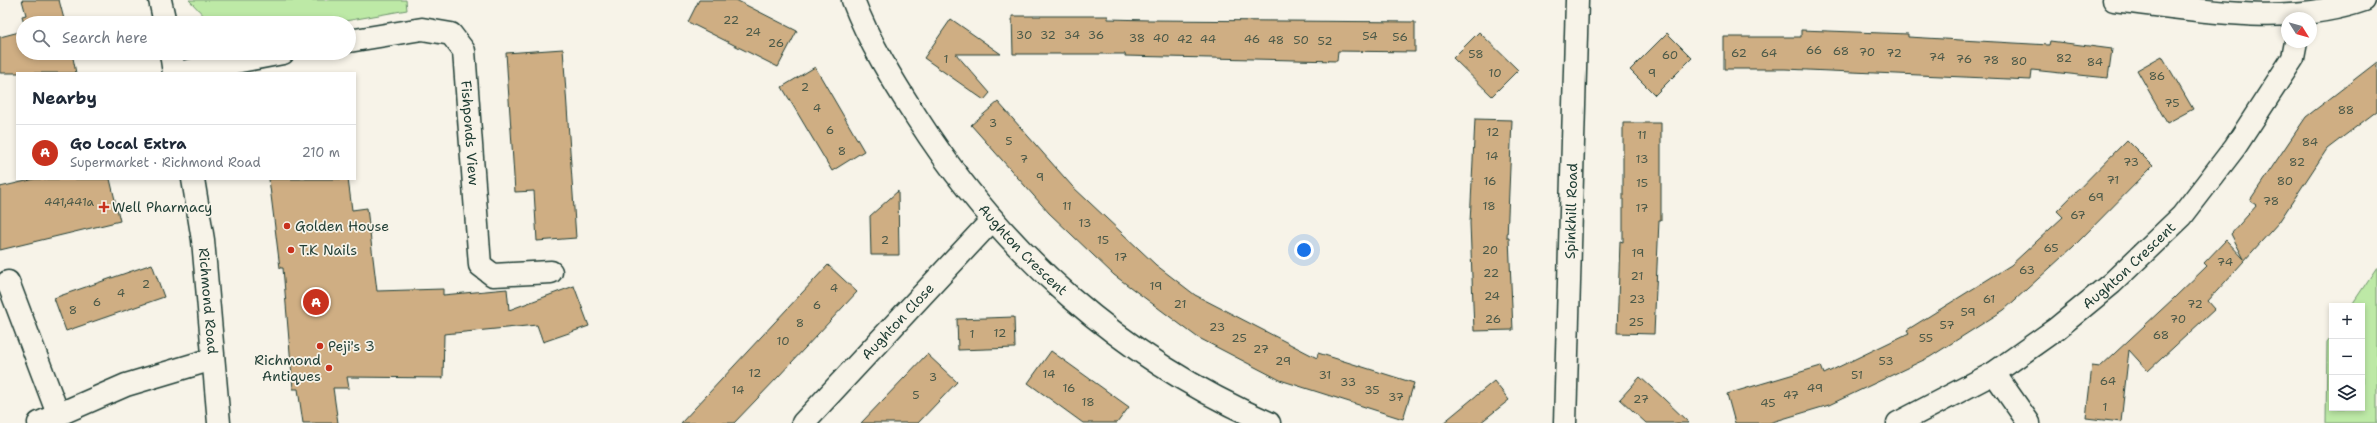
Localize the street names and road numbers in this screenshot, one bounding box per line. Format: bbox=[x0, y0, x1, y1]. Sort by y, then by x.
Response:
street label: Fishponds View bbox=[457, 80, 483, 186]
street label: Spinkhill Road bbox=[1561, 163, 1581, 259]
street label: Aughton Crescent bbox=[975, 200, 1071, 299]
street label: Aughton Crescent bbox=[2079, 218, 2179, 313]
street label: Richmond Road bbox=[195, 247, 222, 355]
street label: Aughton Close bbox=[858, 279, 938, 363]

